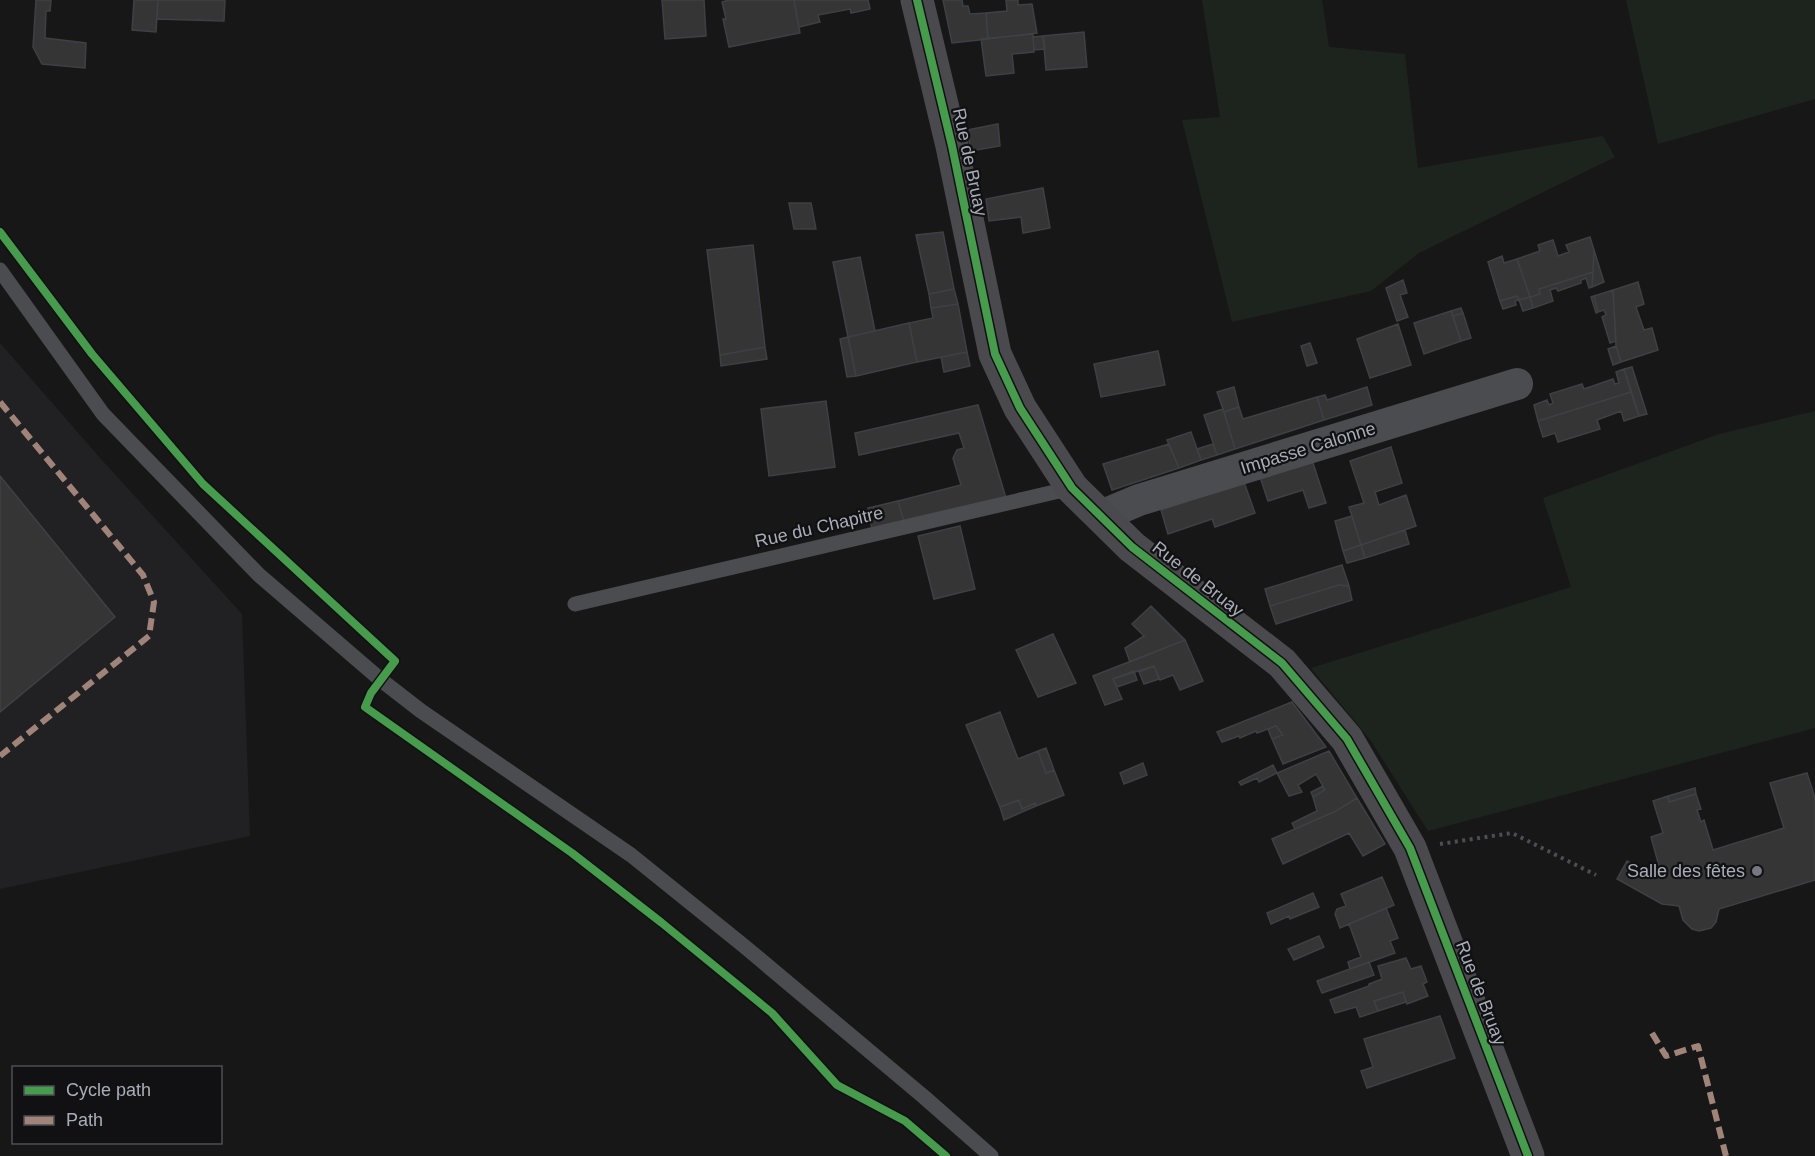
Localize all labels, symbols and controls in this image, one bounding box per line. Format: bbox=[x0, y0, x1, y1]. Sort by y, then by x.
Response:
street label: Rue de Bruay bbox=[949, 106, 991, 218]
street label: Impasse Calonne bbox=[1238, 418, 1378, 478]
street label: Rue du Chapitre bbox=[753, 503, 885, 551]
street label: Rue de Bruay bbox=[1148, 537, 1248, 621]
place label: Salle des fêtes bbox=[1627, 861, 1745, 881]
marker: Salle des fêtes bbox=[1750, 864, 1764, 878]
street label: Rue de Bruay bbox=[1452, 938, 1510, 1048]
legend bbox=[12, 1066, 222, 1144]
text: Cycle path bbox=[66, 1080, 151, 1100]
text: Path bbox=[66, 1110, 103, 1130]

